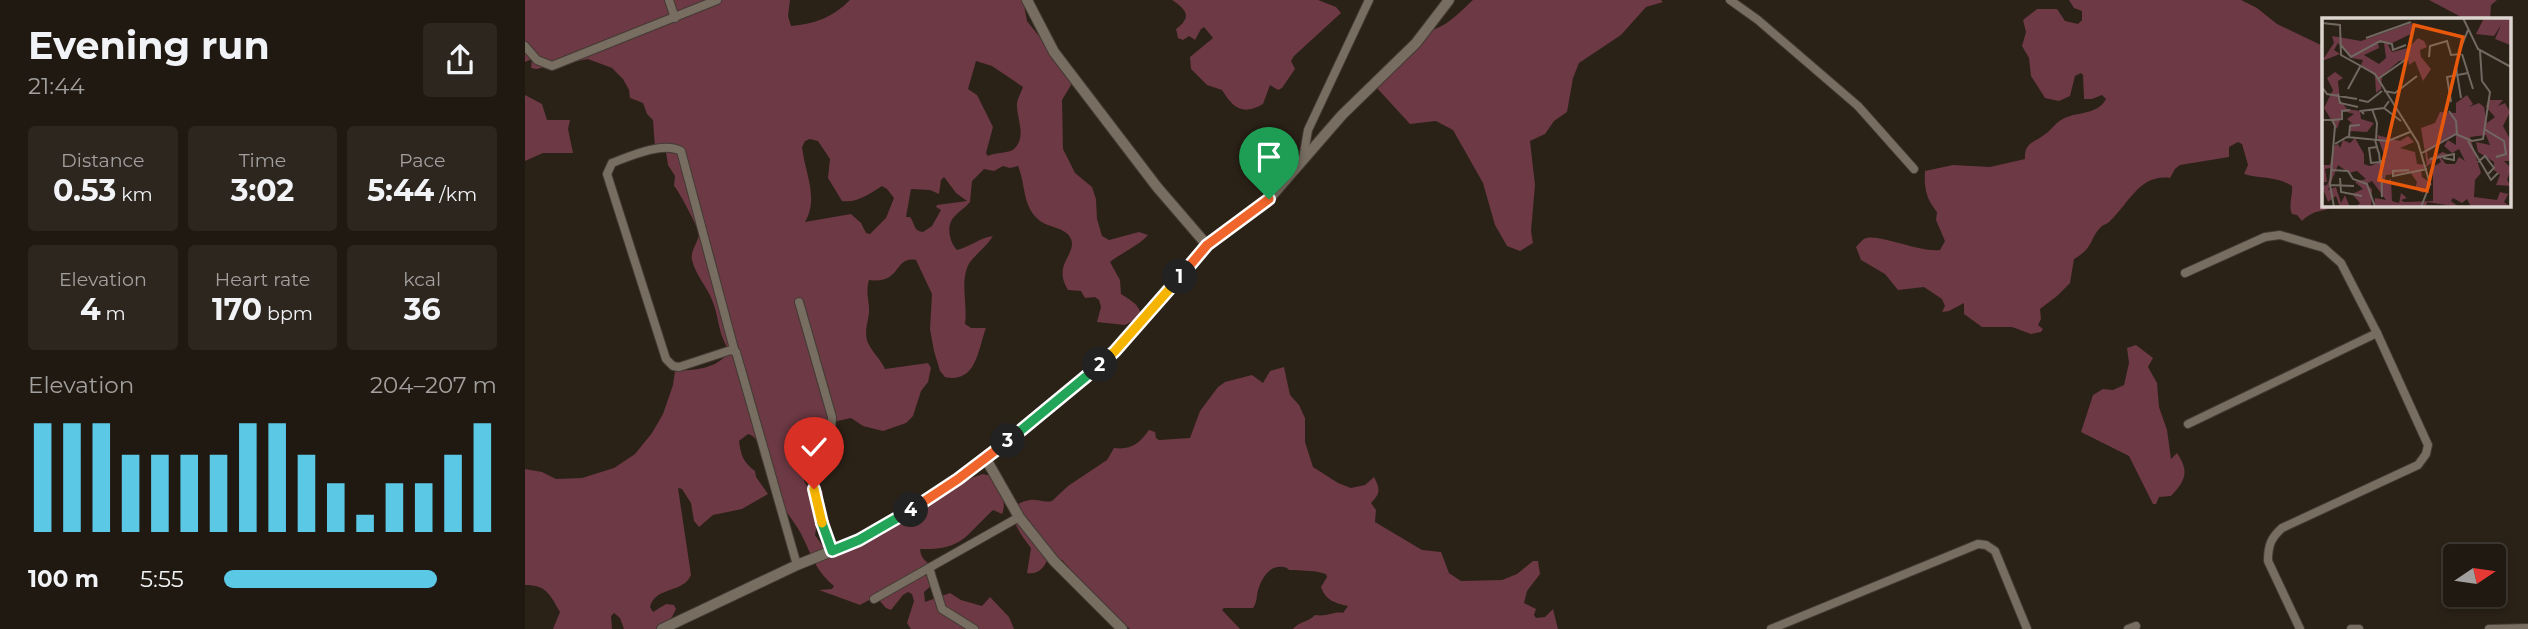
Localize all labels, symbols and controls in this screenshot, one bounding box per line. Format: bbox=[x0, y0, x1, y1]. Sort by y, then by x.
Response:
inset map bbox=[2322, 18, 2511, 206]
text: Evening run bbox=[28, 22, 270, 69]
button: share bbox=[423, 23, 497, 97]
text: 21:44 bbox=[28, 72, 85, 100]
pin bbox=[1239, 127, 1299, 199]
icon: arrive bbox=[1250, 138, 1288, 176]
text: Distance bbox=[61, 149, 145, 172]
text: Time bbox=[239, 149, 286, 172]
text: Pace bbox=[399, 149, 445, 172]
text: 0.53 bbox=[53, 172, 116, 209]
text: 3:02 bbox=[231, 172, 294, 209]
text: 5:44 bbox=[367, 172, 434, 209]
text: km bbox=[116, 183, 153, 206]
text: /km bbox=[434, 183, 477, 206]
pin: 1 bbox=[1163, 260, 1197, 294]
text: 1 bbox=[1176, 265, 1183, 288]
text: Elevation bbox=[59, 268, 147, 291]
text: Heart rate bbox=[215, 268, 310, 291]
text: kcal bbox=[403, 268, 441, 291]
text: 4 bbox=[80, 291, 101, 328]
text: 170 bbox=[212, 291, 262, 328]
text: 36 bbox=[404, 291, 441, 328]
text: m bbox=[101, 302, 126, 325]
text: bpm bbox=[262, 302, 313, 325]
pin: 2 bbox=[1083, 348, 1117, 382]
text: 2 bbox=[1094, 353, 1105, 376]
text: Elevation bbox=[28, 371, 134, 399]
text: 204–207 m bbox=[370, 371, 497, 399]
pin bbox=[784, 417, 844, 489]
pin: 3 bbox=[991, 424, 1025, 458]
icon: check bbox=[795, 428, 833, 466]
text: 3 bbox=[1002, 429, 1013, 452]
pin: 4 bbox=[893, 492, 929, 528]
text: 4 bbox=[904, 498, 917, 521]
north arrow bbox=[2443, 544, 2506, 607]
map controls bbox=[2443, 544, 2506, 607]
text: 100 m bbox=[28, 565, 99, 593]
text: 5:55 bbox=[140, 565, 184, 593]

